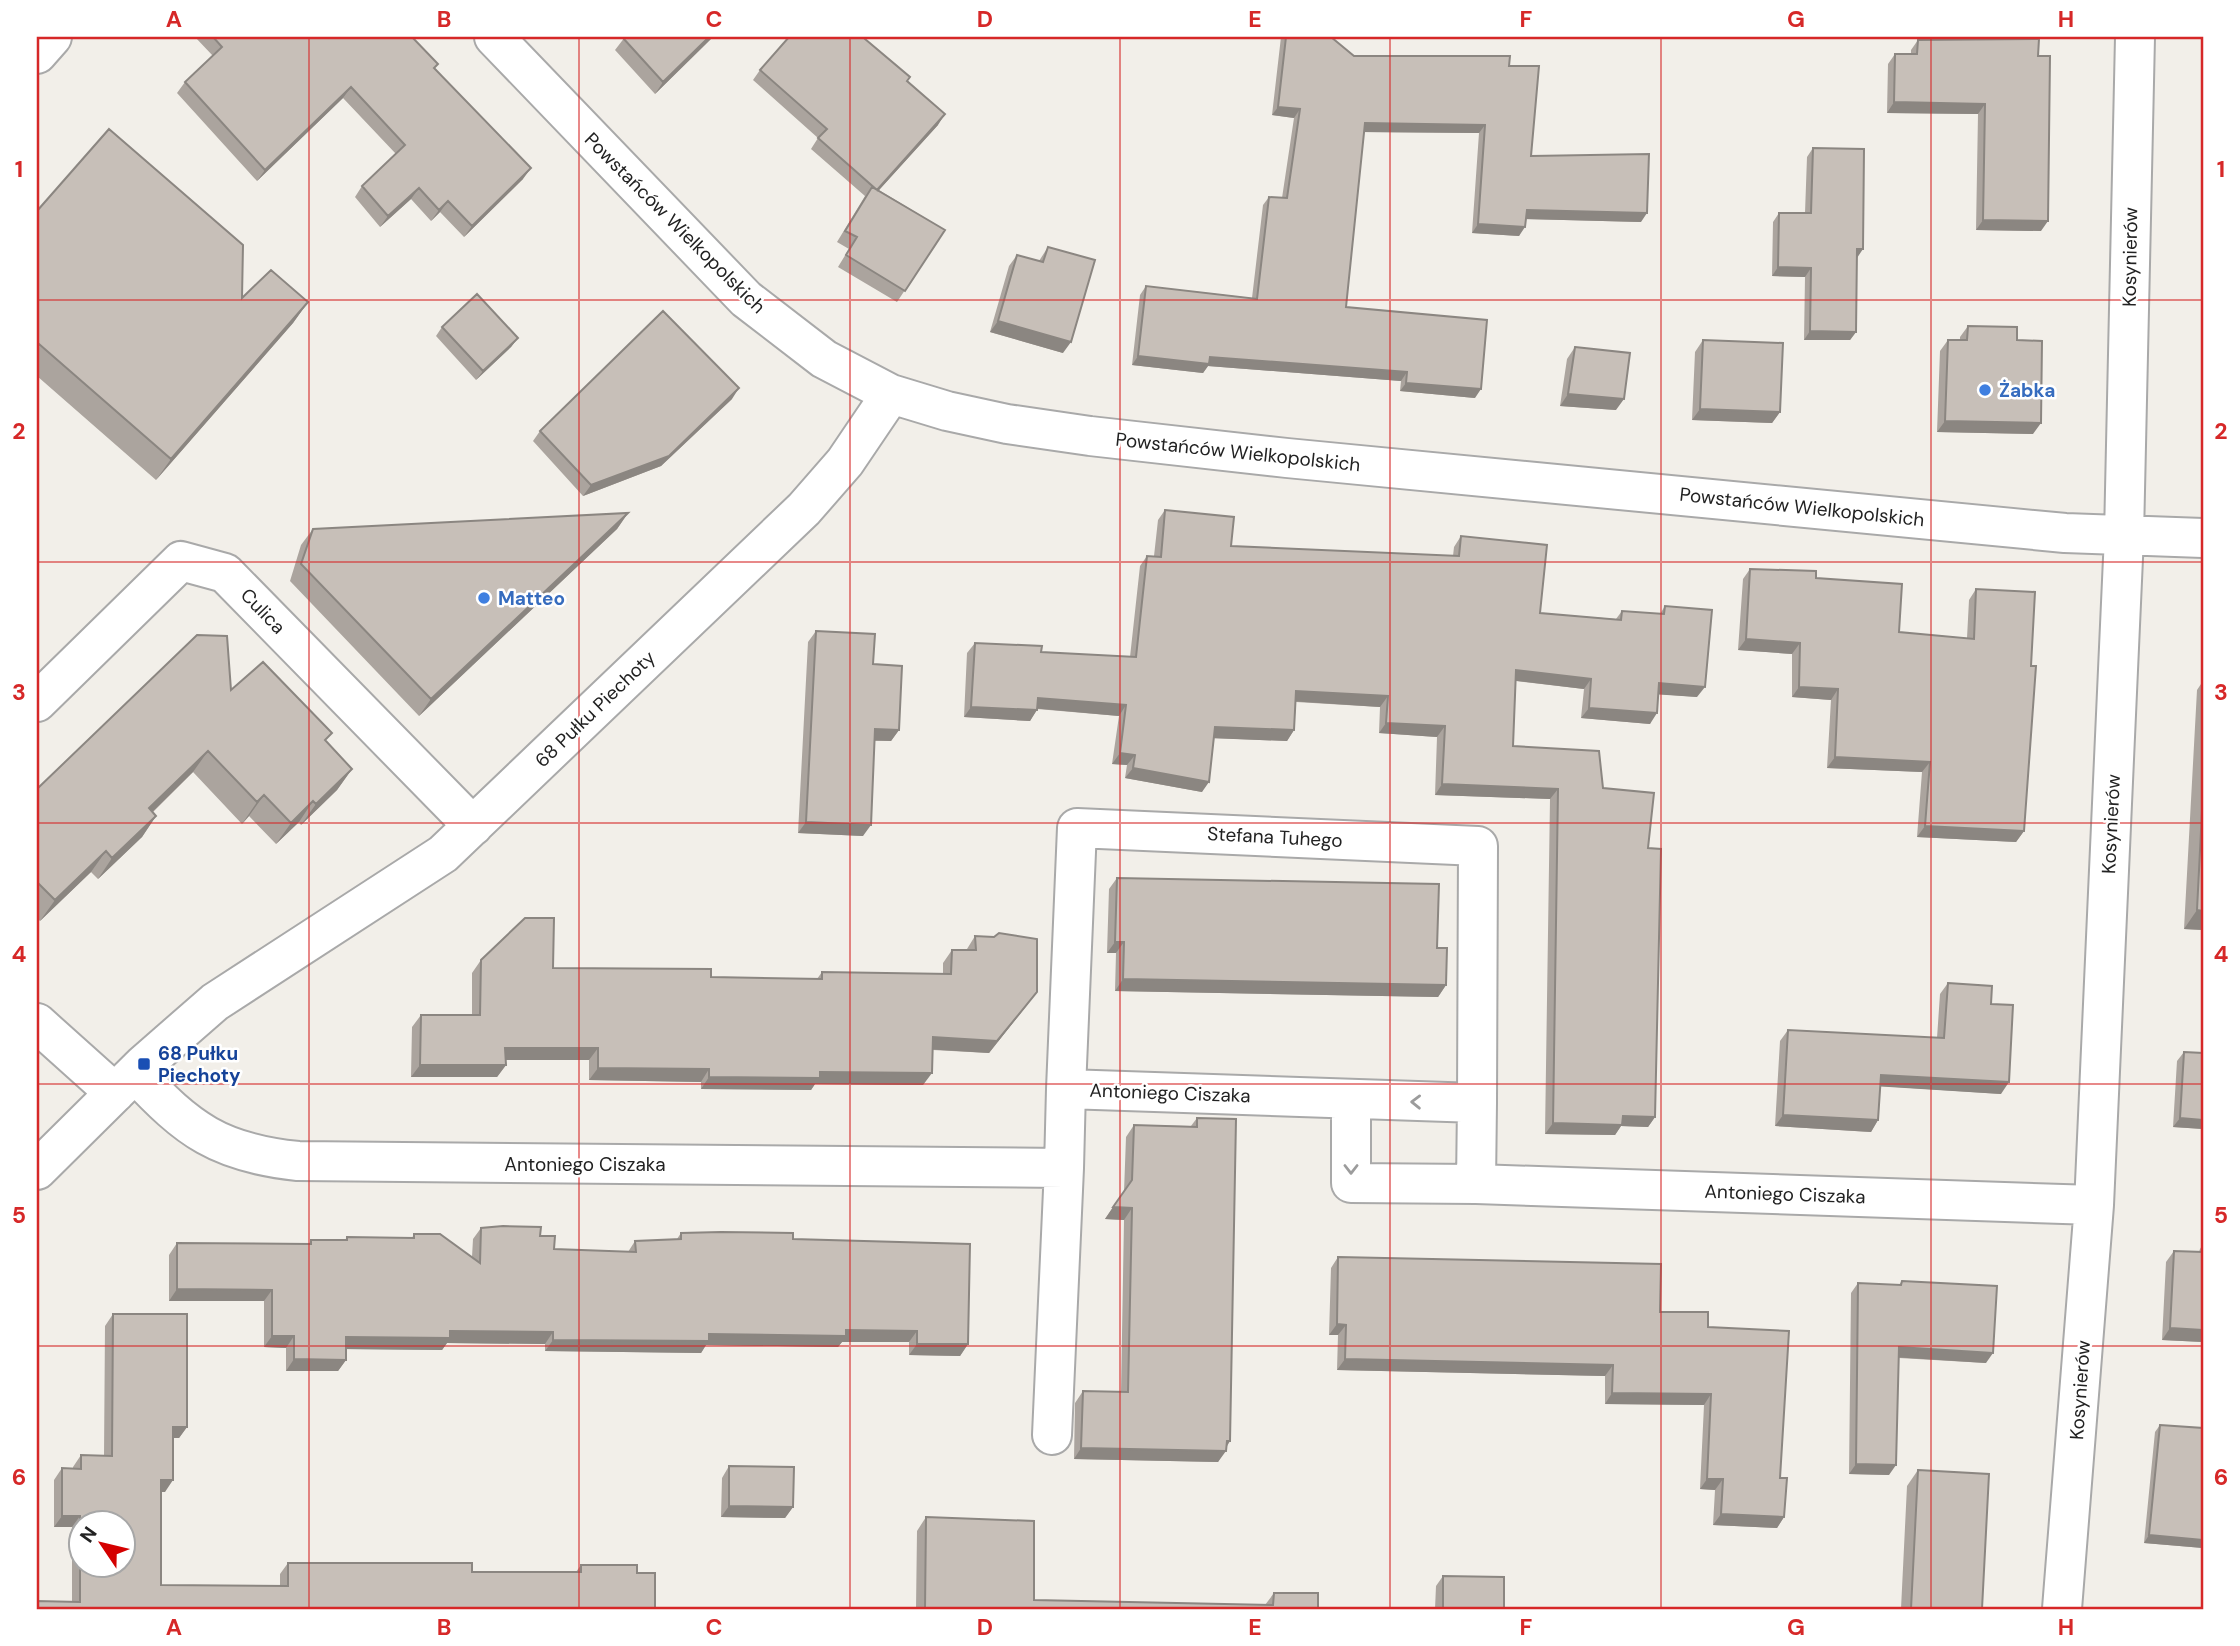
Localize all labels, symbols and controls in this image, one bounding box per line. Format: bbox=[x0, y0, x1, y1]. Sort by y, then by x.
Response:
text: A bbox=[166, 4, 182, 34]
text: B bbox=[437, 4, 451, 34]
text: C bbox=[706, 4, 722, 34]
text: D bbox=[977, 4, 993, 34]
text: E bbox=[1248, 4, 1262, 34]
text: F bbox=[1520, 4, 1533, 34]
text: G bbox=[1787, 4, 1805, 34]
text: H bbox=[2058, 4, 2074, 34]
street label: Powstańców Wielkopolskich bbox=[579, 127, 771, 319]
text: 1 bbox=[15, 154, 23, 184]
text: 1 bbox=[2217, 154, 2225, 184]
street label: Kosynierów bbox=[2117, 206, 2143, 307]
place label: Żabka bbox=[1999, 378, 2055, 403]
marker: Żabka bbox=[1977, 382, 1993, 398]
text: 2 bbox=[12, 416, 26, 446]
text: 2 bbox=[2214, 416, 2228, 446]
street label: Powstańców Wielkopolskich bbox=[1114, 427, 1362, 477]
street label: Powstańców Wielkopolskich bbox=[1678, 482, 1926, 532]
street label: Culica bbox=[235, 583, 291, 639]
place label: Matteo bbox=[498, 586, 565, 611]
marker: Matteo bbox=[476, 590, 492, 606]
street label: 68 Pułku Piechoty bbox=[530, 645, 661, 773]
text: 3 bbox=[12, 677, 26, 707]
text: 3 bbox=[2214, 677, 2228, 707]
street label: Kosynierów bbox=[2096, 773, 2126, 874]
street label: Stefana Tuhego bbox=[1207, 821, 1343, 853]
text: 4 bbox=[12, 939, 27, 969]
text: 4 bbox=[2214, 939, 2229, 969]
place label: 68 Pułku Piechoty bbox=[158, 1041, 241, 1088]
marker: 68 Pułku Piechoty bbox=[136, 1056, 152, 1072]
street label: Antoniego Ciszaka bbox=[1089, 1078, 1251, 1108]
one-way arrow bbox=[1410, 1094, 1421, 1110]
street label: Antoniego Ciszaka bbox=[504, 1152, 666, 1177]
one-way arrow bbox=[1343, 1164, 1359, 1175]
street label: Antoniego Ciszaka bbox=[1704, 1179, 1866, 1209]
text: 5 bbox=[12, 1200, 26, 1230]
text: 5 bbox=[2214, 1200, 2228, 1230]
street label: Kosynierów bbox=[2064, 1339, 2096, 1441]
text: 6 bbox=[12, 1462, 26, 1492]
text: 6 bbox=[2214, 1462, 2228, 1492]
north arrow bbox=[66, 1510, 136, 1580]
text: N bbox=[74, 1522, 103, 1547]
text: A bbox=[166, 1612, 182, 1642]
text: B bbox=[437, 1612, 451, 1642]
text: C bbox=[706, 1612, 722, 1642]
text: D bbox=[977, 1612, 993, 1642]
text: E bbox=[1248, 1612, 1262, 1642]
text: F bbox=[1520, 1612, 1533, 1642]
text: G bbox=[1787, 1612, 1805, 1642]
text: H bbox=[2058, 1612, 2074, 1642]

